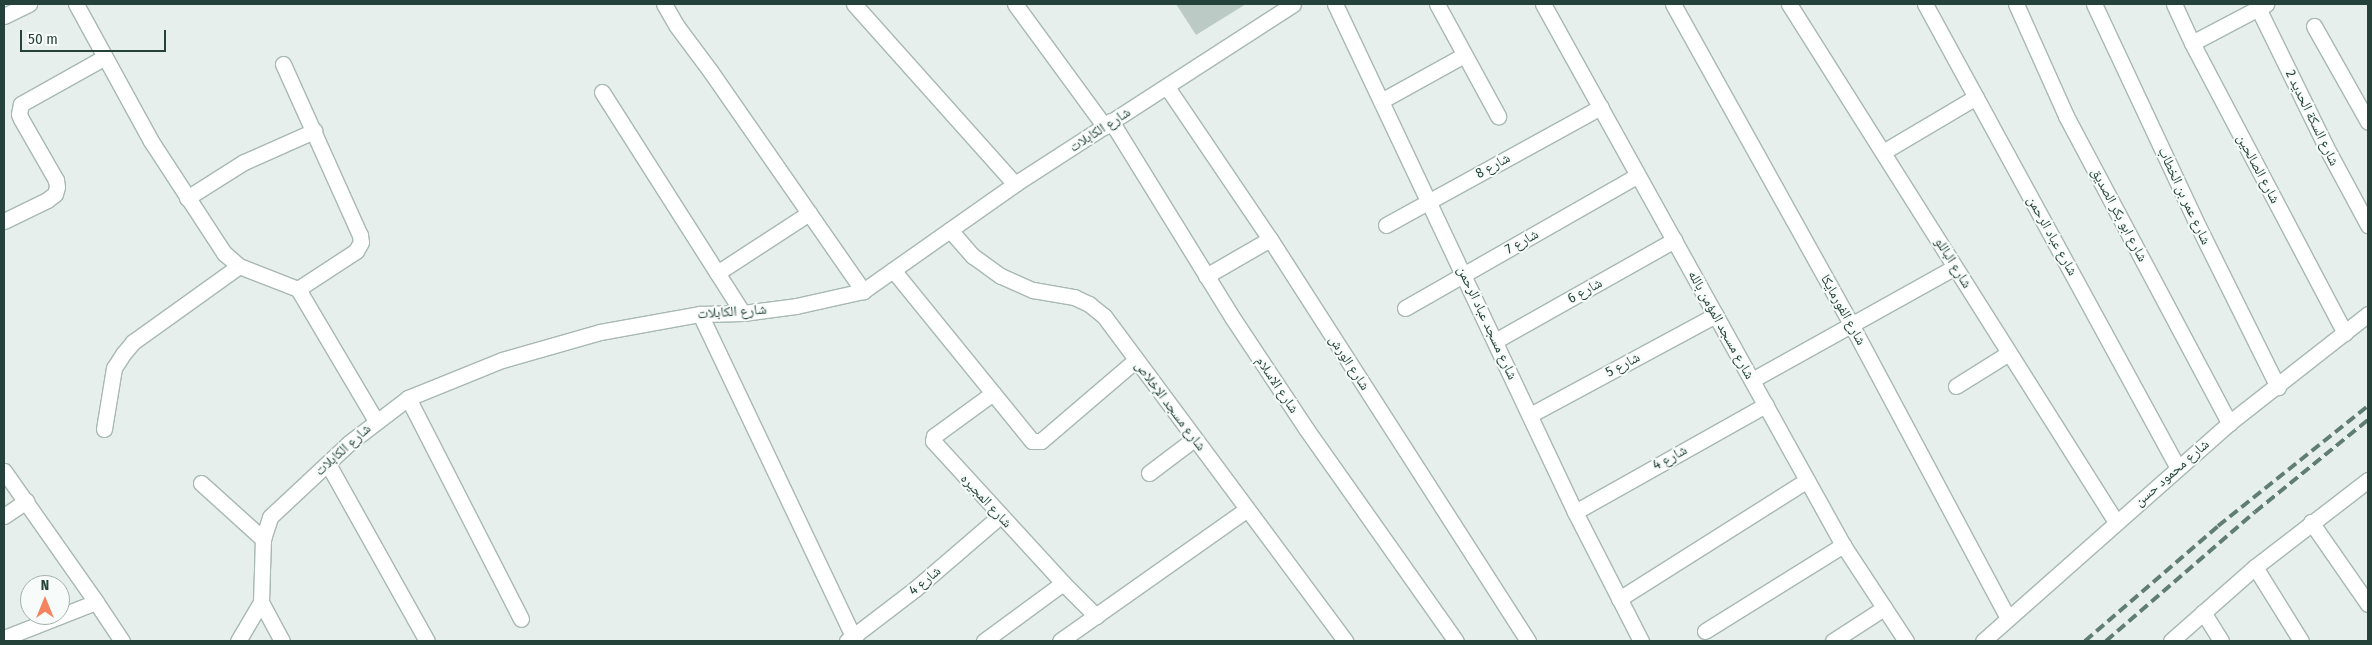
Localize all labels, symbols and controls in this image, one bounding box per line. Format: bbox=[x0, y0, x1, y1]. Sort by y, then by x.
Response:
scale bar bbox=[22, 20, 169, 52]
text: 50 m bbox=[28, 30, 58, 48]
street label: شارع السكة الحديد 2 bbox=[2282, 67, 2342, 169]
street label: شارع الكابلات bbox=[1066, 104, 1134, 156]
street label: شارع الصالحين bbox=[2233, 131, 2283, 207]
street label: شارع عمر بن الخطاب bbox=[2154, 145, 2214, 247]
street label: شارع 8 bbox=[1473, 150, 1513, 182]
street label: شارع ابو بكر الصديق bbox=[2087, 165, 2151, 265]
street label: شارع عباد الرحمن bbox=[2023, 193, 2081, 279]
street label: شارع 7 bbox=[1502, 226, 1542, 258]
street label: شارع الباللو bbox=[1931, 234, 1975, 292]
street label: شارع مسجد عباد الرحمن bbox=[1453, 264, 1521, 382]
street label: شارع مسجد المؤمن بالله bbox=[1684, 268, 1758, 382]
street label: شارع الفورمايكا bbox=[1817, 272, 1869, 348]
street label: شارع 6 bbox=[1565, 275, 1605, 307]
street label: شارع الكابلات bbox=[697, 301, 767, 323]
street label: شارع الورش bbox=[1325, 332, 1373, 394]
street label: شارع 5 bbox=[1603, 349, 1643, 381]
street label: شارع الاسلام bbox=[1252, 353, 1302, 417]
street label: شارع مسجد الإخلاص bbox=[1131, 358, 1209, 454]
street label: شارع الكابلات bbox=[312, 421, 374, 479]
street label: شارع محمود حسن bbox=[2131, 436, 2213, 510]
street label: شارع 4 bbox=[1650, 442, 1690, 474]
street label: شارع المجيره bbox=[957, 471, 1015, 531]
street label: شارع 4 bbox=[906, 563, 944, 599]
north arrow bbox=[20, 575, 70, 625]
text: N bbox=[41, 577, 49, 594]

